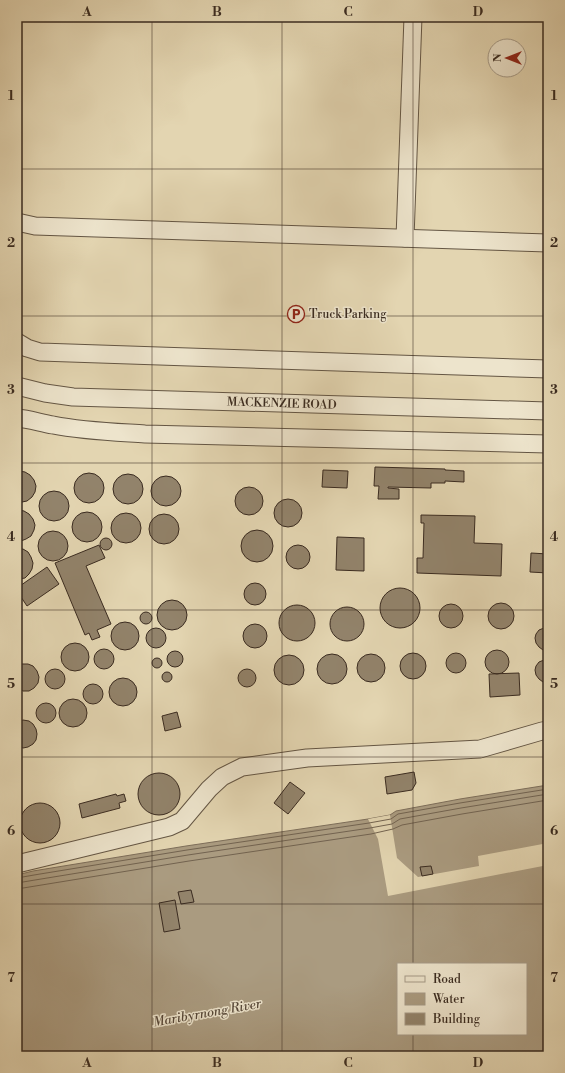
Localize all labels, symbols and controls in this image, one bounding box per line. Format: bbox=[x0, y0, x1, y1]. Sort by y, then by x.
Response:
text: A bbox=[81, 4, 92, 20]
text: B bbox=[212, 4, 222, 20]
text: C bbox=[343, 4, 353, 20]
text: D bbox=[473, 4, 483, 20]
north arrow bbox=[487, 38, 527, 78]
text: N bbox=[491, 53, 505, 62]
text: 1 bbox=[8, 88, 15, 104]
text: 1 bbox=[551, 88, 558, 104]
text: 2 bbox=[7, 235, 15, 251]
text: 2 bbox=[550, 235, 558, 251]
parking icon: Truck Parking bbox=[286, 304, 306, 324]
place label: Truck Parking bbox=[309, 307, 387, 322]
text: 3 bbox=[7, 382, 15, 398]
text: 3 bbox=[550, 382, 558, 398]
street label: MACKENZIE ROAD bbox=[227, 394, 337, 412]
text: 4 bbox=[7, 529, 16, 545]
text: 4 bbox=[550, 529, 559, 545]
text: 5 bbox=[7, 676, 15, 692]
text: 5 bbox=[550, 676, 558, 692]
text: 6 bbox=[7, 823, 15, 839]
text: 6 bbox=[550, 823, 558, 839]
legend bbox=[397, 963, 527, 1035]
text: 7 bbox=[7, 970, 15, 986]
text: 7 bbox=[550, 970, 558, 986]
text: Road bbox=[433, 972, 461, 987]
text: Water bbox=[432, 992, 465, 1007]
water label: Maribyrnong River bbox=[152, 996, 263, 1030]
text: Building bbox=[432, 1012, 481, 1027]
text: A bbox=[81, 1055, 92, 1071]
text: B bbox=[212, 1055, 222, 1071]
text: C bbox=[343, 1055, 353, 1071]
text: D bbox=[473, 1055, 483, 1071]

